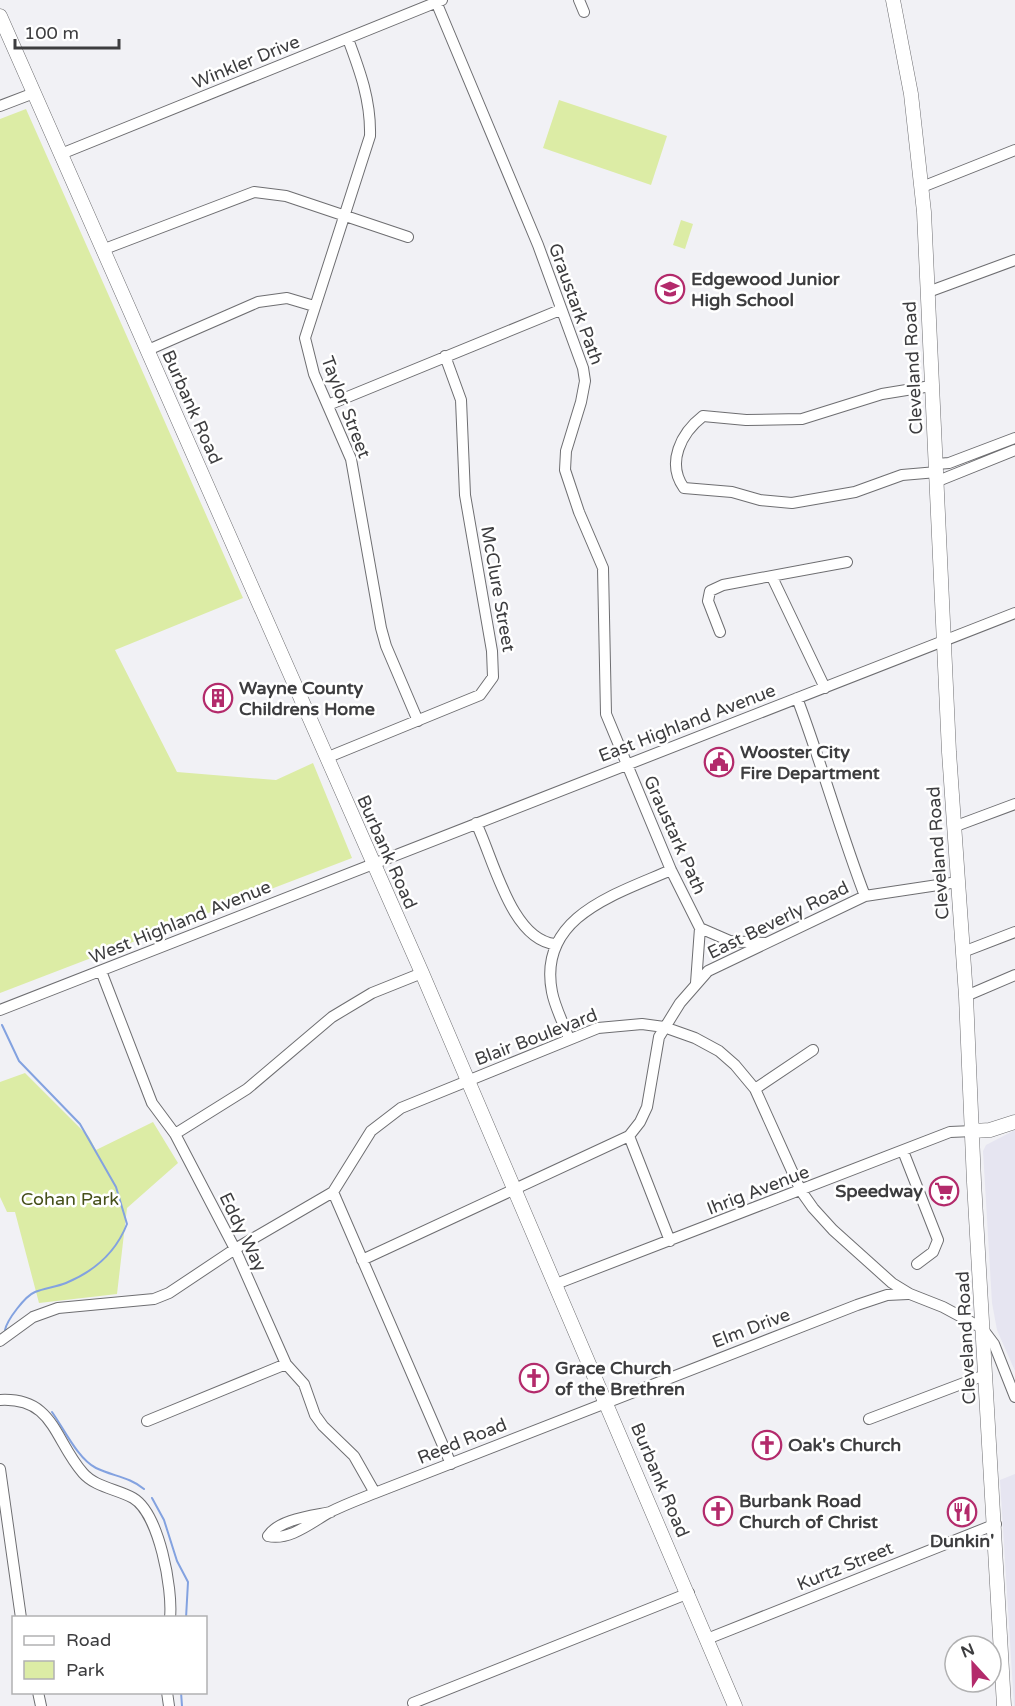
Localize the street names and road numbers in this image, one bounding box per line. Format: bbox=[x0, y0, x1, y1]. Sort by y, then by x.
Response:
street label: Winkler Drive bbox=[189, 30, 303, 94]
street label: Graustark Path bbox=[544, 240, 608, 368]
street label: Cleveland Road bbox=[899, 301, 927, 435]
street label: Burbank Road bbox=[157, 347, 227, 467]
street label: Taylor Street bbox=[316, 353, 376, 461]
street label: McClure Street bbox=[476, 524, 520, 654]
street label: East Highland Avenue bbox=[595, 679, 779, 767]
street label: Graustark Path bbox=[639, 772, 711, 898]
street label: Cleveland Road bbox=[922, 786, 954, 920]
street label: Burbank Road bbox=[352, 792, 422, 912]
street label: West Highland Avenue bbox=[86, 875, 274, 969]
street label: East Beverly Road bbox=[704, 876, 852, 964]
street label: Blair Boulevard bbox=[472, 1004, 600, 1070]
street label: Ihrig Avenue bbox=[704, 1160, 812, 1220]
street label: Eddy Way bbox=[214, 1189, 272, 1275]
street label: Cleveland Road bbox=[952, 1271, 980, 1405]
street label: Elm Drive bbox=[709, 1303, 793, 1353]
street label: Reed Road bbox=[414, 1413, 510, 1469]
street label: Burbank Road bbox=[626, 1419, 694, 1541]
street label: Kurtz Street bbox=[794, 1537, 896, 1595]

